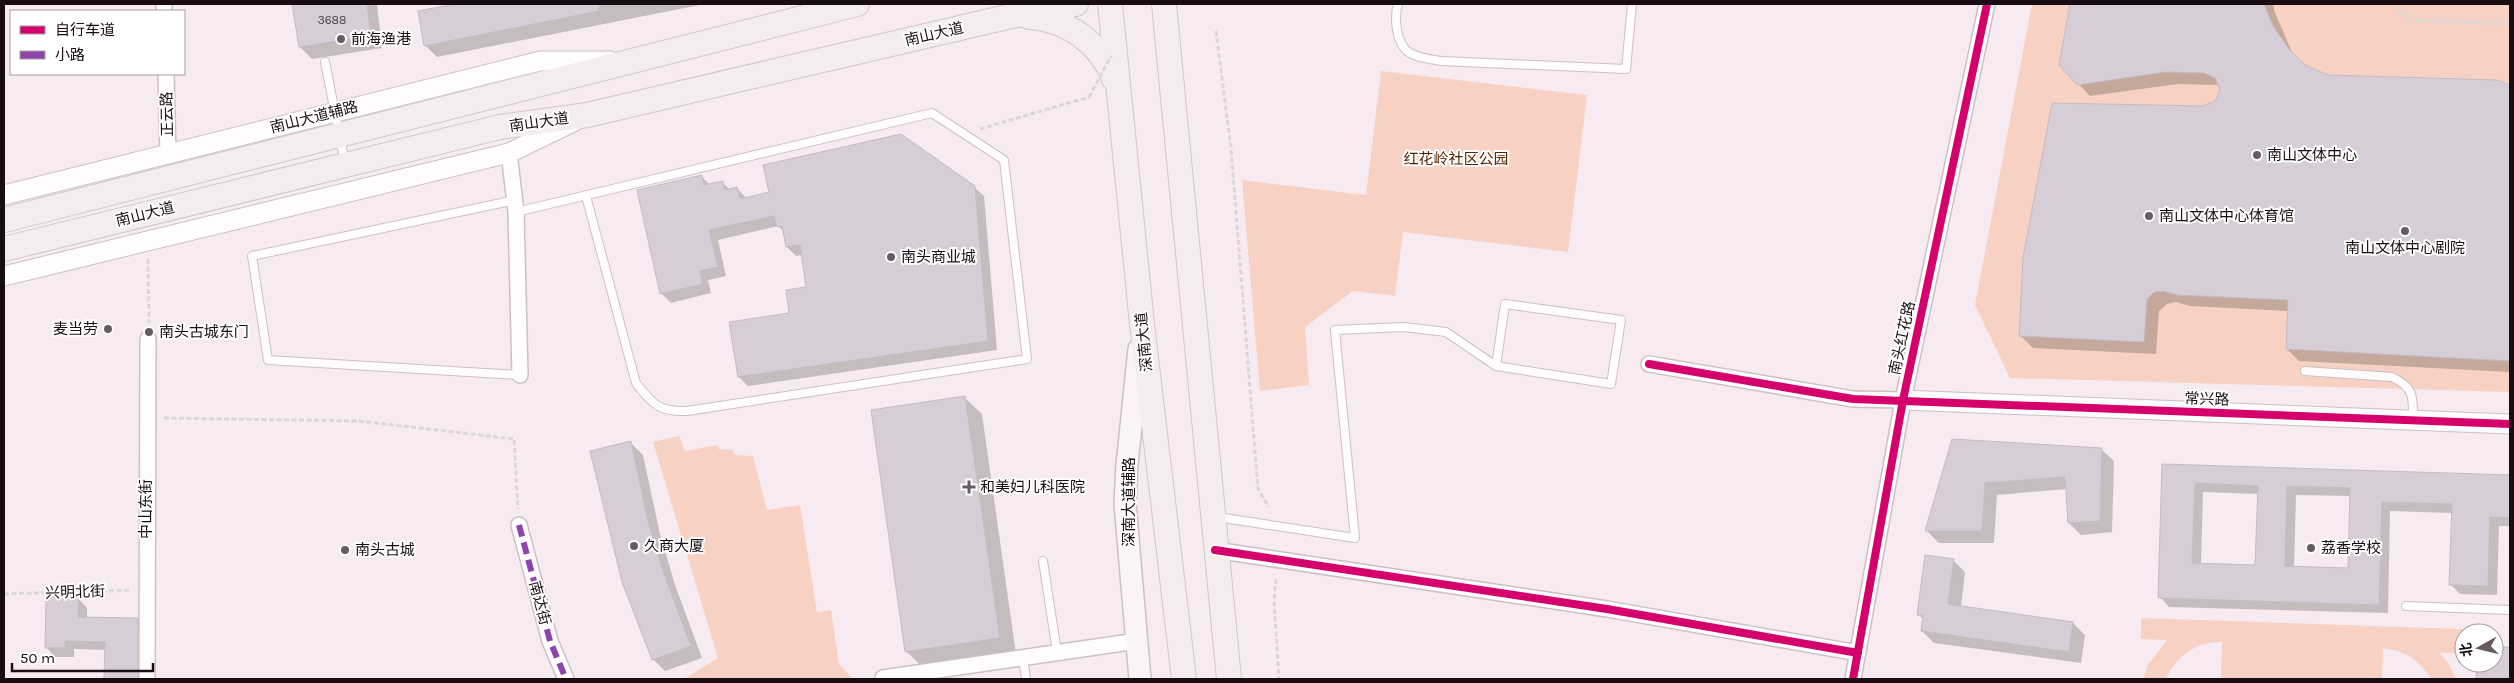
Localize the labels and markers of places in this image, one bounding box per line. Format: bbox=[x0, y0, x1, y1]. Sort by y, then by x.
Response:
place label: 前海渔港 bbox=[351, 30, 411, 48]
marker: 前海渔港 bbox=[335, 33, 347, 45]
place label: 南山文体中心 bbox=[2267, 146, 2357, 164]
marker: 南山文体中心 bbox=[2251, 149, 2263, 161]
place label: 南山文体中心体育馆 bbox=[2159, 207, 2294, 225]
marker: 南山文体中心体育馆 bbox=[2143, 210, 2155, 222]
marker: 南山文体中心剧院 bbox=[2399, 225, 2411, 237]
place label: 南山文体中心剧院 bbox=[2345, 239, 2465, 257]
place label: 南头商业城 bbox=[901, 248, 976, 266]
marker: 南头商业城 bbox=[885, 251, 897, 263]
place label: 麦当劳 bbox=[53, 320, 98, 338]
marker: 麦当劳 bbox=[102, 323, 114, 335]
place label: 南头古城东门 bbox=[159, 323, 249, 341]
marker: 南头古城东门 bbox=[143, 326, 155, 338]
place label: 和美妇儿科医院 bbox=[980, 478, 1085, 496]
marker: 和美妇儿科医院 bbox=[962, 480, 976, 494]
place label: 久商大厦 bbox=[644, 537, 704, 555]
place label: 荔香学校 bbox=[2321, 539, 2381, 557]
marker: 久商大厦 bbox=[628, 540, 640, 552]
place label: 南头古城 bbox=[355, 541, 415, 559]
marker: 荔香学校 bbox=[2305, 542, 2317, 554]
marker: 南头古城 bbox=[339, 544, 351, 556]

